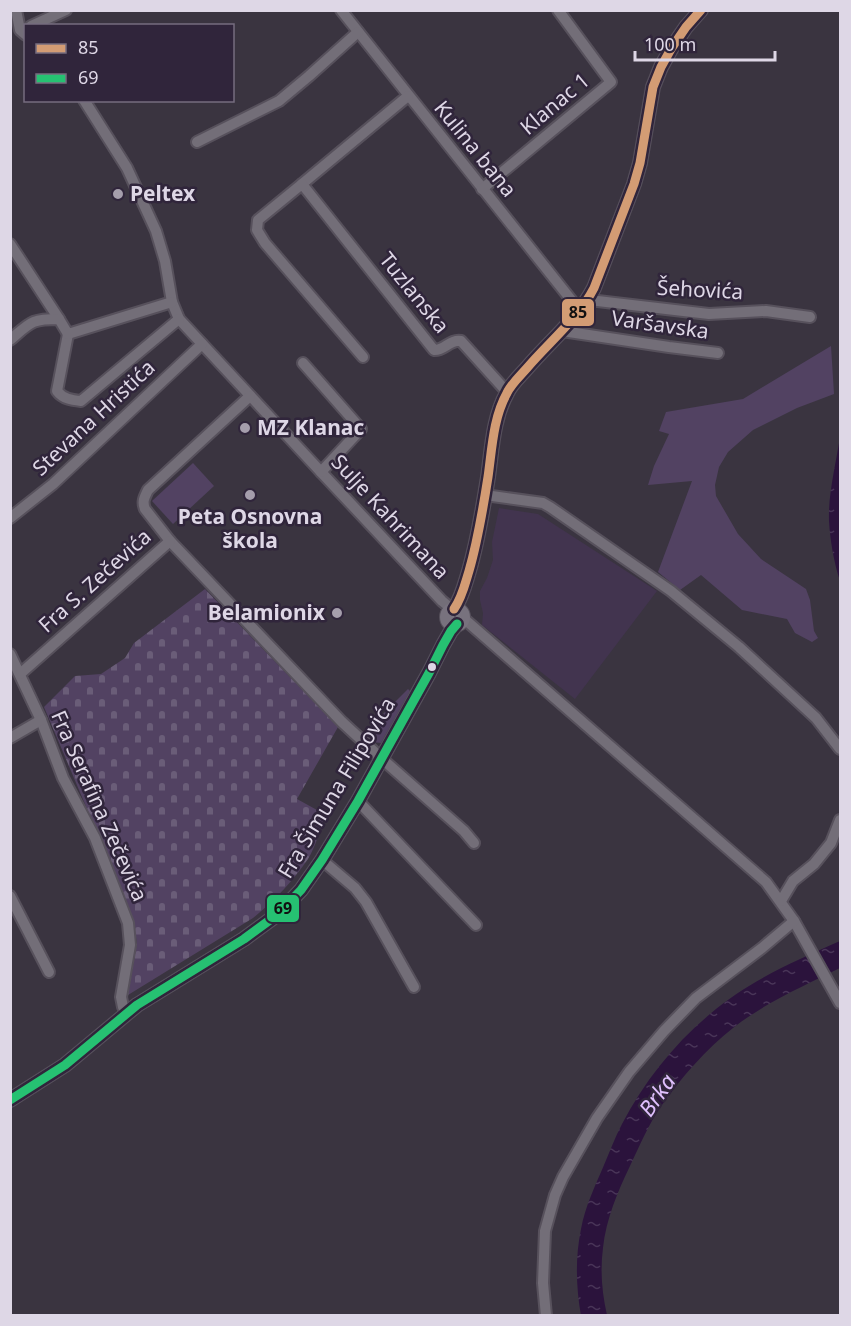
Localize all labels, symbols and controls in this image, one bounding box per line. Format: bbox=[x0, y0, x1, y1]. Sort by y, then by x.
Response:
legend bbox=[24, 24, 234, 102]
scale bar bbox=[635, 24, 774, 62]
text: 100 m bbox=[644, 32, 696, 56]
text: 85 bbox=[78, 35, 99, 59]
text: 69 bbox=[78, 65, 99, 89]
street label: Klanac 1 bbox=[514, 66, 595, 140]
street label: Kulina bana bbox=[428, 94, 523, 202]
place label: Peltex bbox=[130, 179, 196, 207]
marker: Peltex bbox=[111, 187, 125, 201]
street label: Tuzlanska bbox=[373, 246, 456, 339]
street label: Šehovića bbox=[656, 273, 744, 305]
line badge: 85 bbox=[561, 298, 595, 327]
text: 85 bbox=[569, 301, 587, 323]
street label: Varšavska bbox=[610, 303, 711, 345]
street label: Stevana Hristića bbox=[26, 353, 161, 481]
place label: MZ Klanac bbox=[257, 413, 364, 441]
marker: MZ Klanac bbox=[238, 421, 252, 435]
street label: Sulje Kahrimana bbox=[326, 448, 456, 585]
marker: Peta Osnovna škola bbox=[243, 488, 257, 502]
place label: Peta Osnovna škola bbox=[178, 502, 322, 554]
street label: Fra S. Zečevića bbox=[32, 522, 157, 638]
place label: Belamionix bbox=[208, 598, 326, 626]
marker: Belamionix bbox=[330, 606, 344, 620]
unlabelled marker bbox=[426, 661, 438, 673]
street label: Fra Šimuna Filipovića bbox=[271, 692, 401, 883]
street label: Fra Serafina Zečevića bbox=[45, 706, 155, 905]
line badge: 69 bbox=[266, 894, 300, 923]
text: 69 bbox=[274, 897, 292, 919]
water label: Brka bbox=[631, 1067, 682, 1122]

